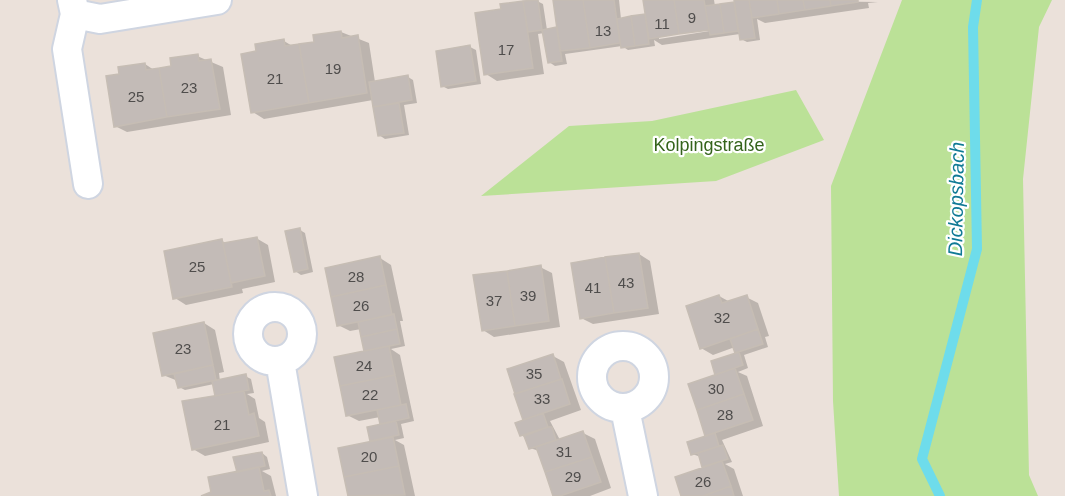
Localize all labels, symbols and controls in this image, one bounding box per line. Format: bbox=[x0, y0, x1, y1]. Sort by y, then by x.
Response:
house number: 9 bbox=[688, 9, 696, 26]
house number: 11 bbox=[654, 15, 670, 32]
house number: 13 bbox=[595, 22, 611, 39]
house number: 17 bbox=[498, 41, 514, 58]
house number: 19 bbox=[325, 60, 341, 77]
house number: 21 bbox=[267, 70, 283, 87]
house number: 23 bbox=[181, 79, 197, 96]
house number: 25 bbox=[128, 88, 144, 105]
park label: Kolpingstraße bbox=[653, 135, 765, 155]
water label: Dickopsbach bbox=[944, 142, 968, 256]
house number: 25 bbox=[189, 258, 205, 275]
house number: 28 bbox=[348, 268, 364, 285]
house number: 43 bbox=[618, 274, 634, 291]
house number: 41 bbox=[585, 279, 601, 296]
house number: 39 bbox=[520, 287, 536, 304]
house number: 37 bbox=[486, 292, 502, 309]
house number: 26 bbox=[353, 297, 369, 314]
house number: 32 bbox=[714, 309, 730, 326]
house number: 23 bbox=[175, 340, 191, 357]
house number: 24 bbox=[356, 357, 372, 374]
house number: 35 bbox=[526, 365, 542, 382]
house number: 30 bbox=[708, 380, 724, 397]
house number: 22 bbox=[362, 386, 378, 403]
house number: 33 bbox=[534, 390, 550, 407]
house number: 28 bbox=[717, 406, 733, 423]
house number: 21 bbox=[214, 416, 230, 433]
house number: 31 bbox=[556, 443, 572, 460]
house number: 20 bbox=[361, 448, 377, 465]
house number: 29 bbox=[565, 468, 581, 485]
house number: 26 bbox=[695, 473, 711, 490]

